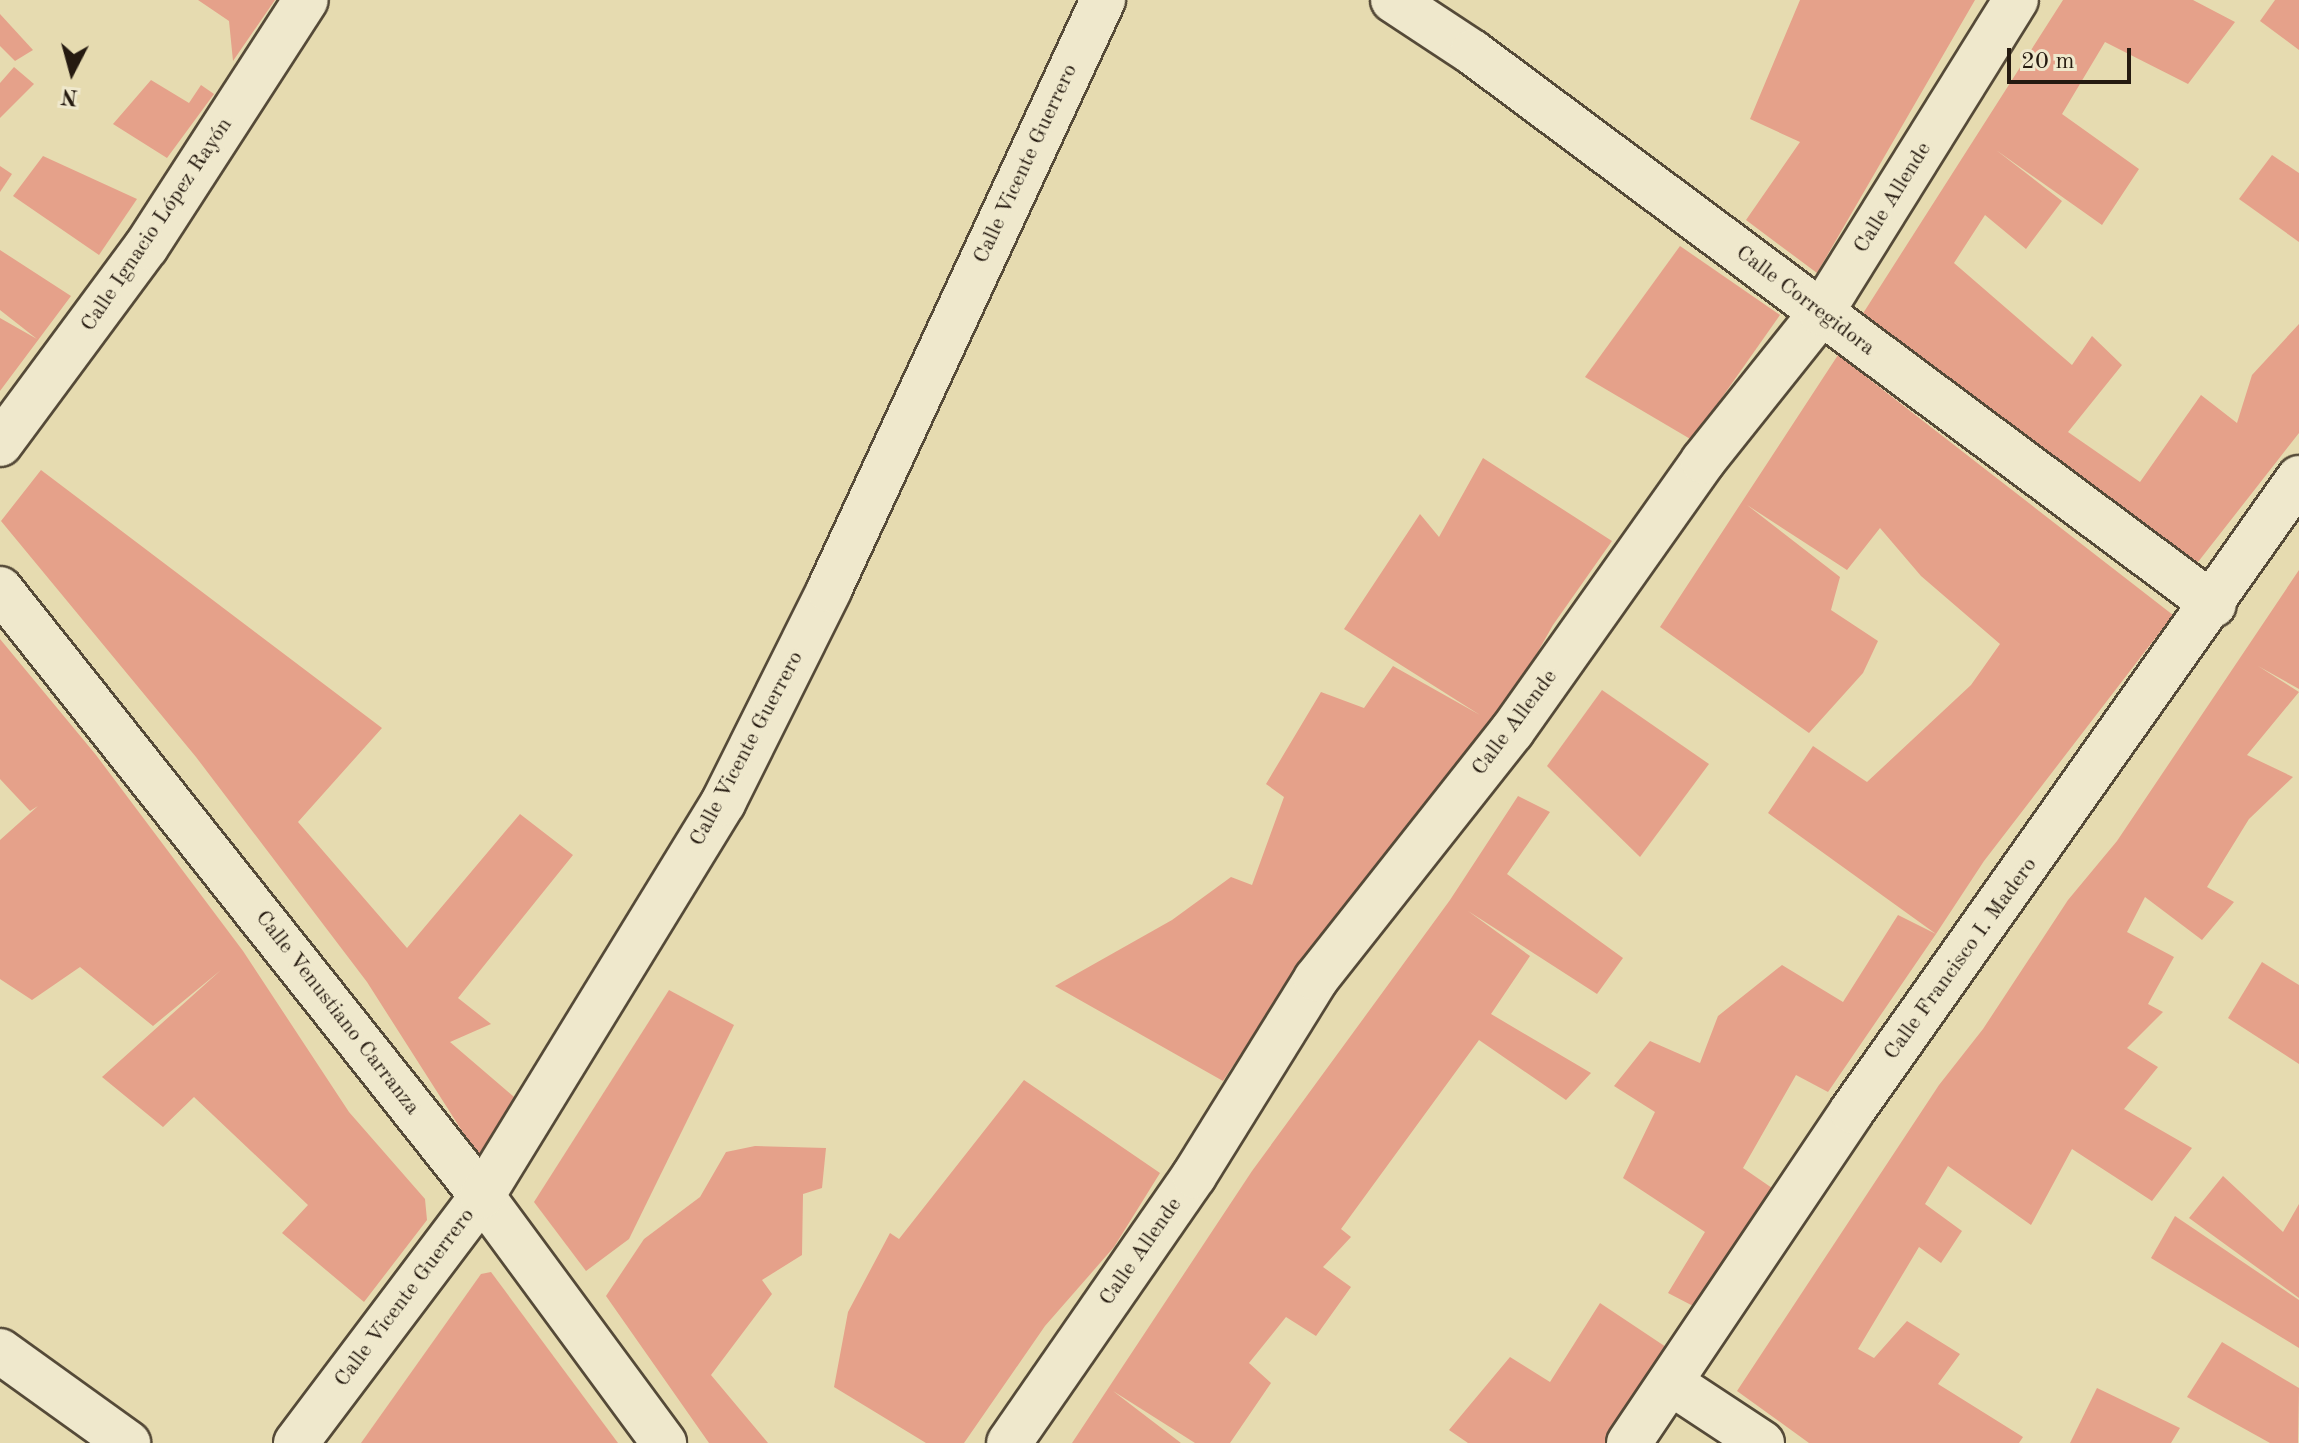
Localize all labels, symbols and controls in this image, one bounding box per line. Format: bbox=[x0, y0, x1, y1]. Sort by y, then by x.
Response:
north arrow bbox=[32, 32, 112, 112]
scale bar bbox=[2011, 32, 2135, 82]
text: 20 m bbox=[2021, 50, 2075, 74]
street label: Calle Vicente Guerrero bbox=[968, 60, 1084, 268]
text: N bbox=[60, 84, 79, 108]
street label: Calle Ignacio López Rayón bbox=[76, 113, 238, 337]
street label: Calle Allende bbox=[1848, 138, 1938, 258]
street label: Calle Corregidora bbox=[1730, 240, 1880, 362]
street label: Calle Vicente Guerrero bbox=[684, 647, 810, 851]
street label: Calle Allende bbox=[1467, 665, 1563, 781]
street label: Calle Francisco I. Madero bbox=[1879, 853, 2043, 1065]
street label: Calle Venustiano Carranza bbox=[249, 905, 425, 1121]
street label: Calle Allende bbox=[1094, 1193, 1188, 1311]
street label: Calle Vicente Guerrero bbox=[329, 1203, 481, 1393]

